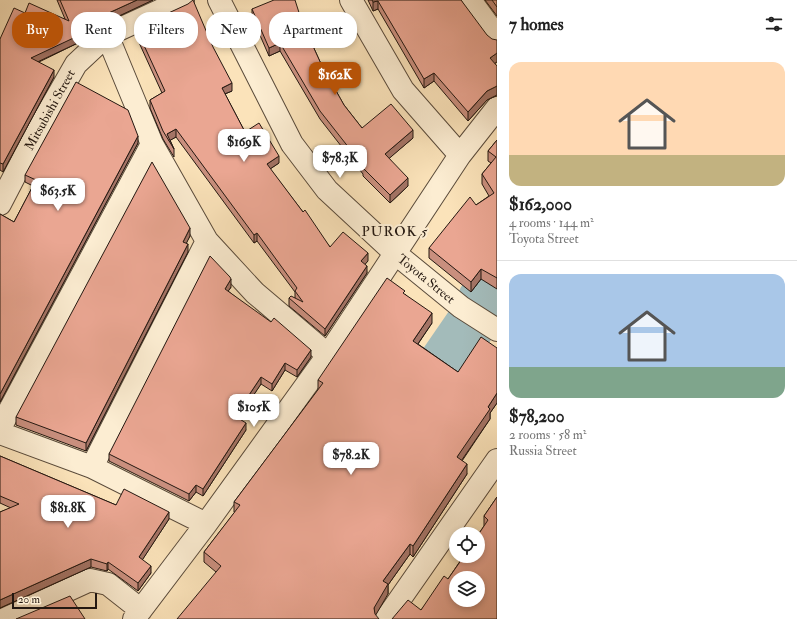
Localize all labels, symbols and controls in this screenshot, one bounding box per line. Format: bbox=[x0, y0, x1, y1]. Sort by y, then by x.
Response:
chip: Buy bbox=[12, 12, 63, 48]
chip: Rent bbox=[71, 12, 126, 48]
chip: Filters bbox=[134, 12, 198, 48]
chip: New bbox=[206, 12, 261, 48]
chip: Apartment bbox=[269, 12, 357, 48]
icon: filters bbox=[763, 13, 785, 35]
text: 7 homes bbox=[509, 14, 564, 35]
pin: $162K bbox=[307, 62, 363, 96]
street label: Mitsubishi Street bbox=[21, 67, 79, 153]
text: $162K bbox=[318, 67, 352, 83]
icon: home bbox=[611, 88, 683, 160]
pin: $169K bbox=[216, 129, 272, 163]
text: $169K bbox=[227, 134, 261, 150]
pin: $78.3K bbox=[307, 145, 373, 179]
text: $78.3K bbox=[322, 150, 358, 166]
pin: $63.5K bbox=[25, 178, 91, 212]
text: $63.5K bbox=[40, 183, 76, 199]
text: $162,000 bbox=[509, 194, 572, 215]
text: 4 rooms · 144 m² bbox=[509, 215, 594, 231]
district label: PUROK 5 bbox=[362, 223, 428, 240]
text: Toyota Street bbox=[509, 231, 579, 247]
street label: Toyota Street bbox=[393, 251, 458, 308]
icon: home bbox=[611, 300, 683, 372]
pin: $105K bbox=[226, 394, 282, 428]
text: $105K bbox=[237, 399, 271, 415]
text: $78,200 bbox=[509, 406, 565, 427]
text: 2 rooms · 58 m² bbox=[509, 427, 587, 443]
pin: $78.2K bbox=[318, 442, 384, 476]
text: Russia Street bbox=[509, 443, 577, 459]
text: $78.2K bbox=[332, 447, 370, 463]
pin: $81.8K bbox=[35, 495, 101, 529]
text: $81.8K bbox=[50, 500, 86, 516]
map controls bbox=[449, 527, 485, 607]
button: locate bbox=[449, 527, 485, 563]
button: layers bbox=[449, 571, 485, 607]
scale bar bbox=[12, 591, 97, 610]
text: 20 m bbox=[18, 593, 40, 606]

